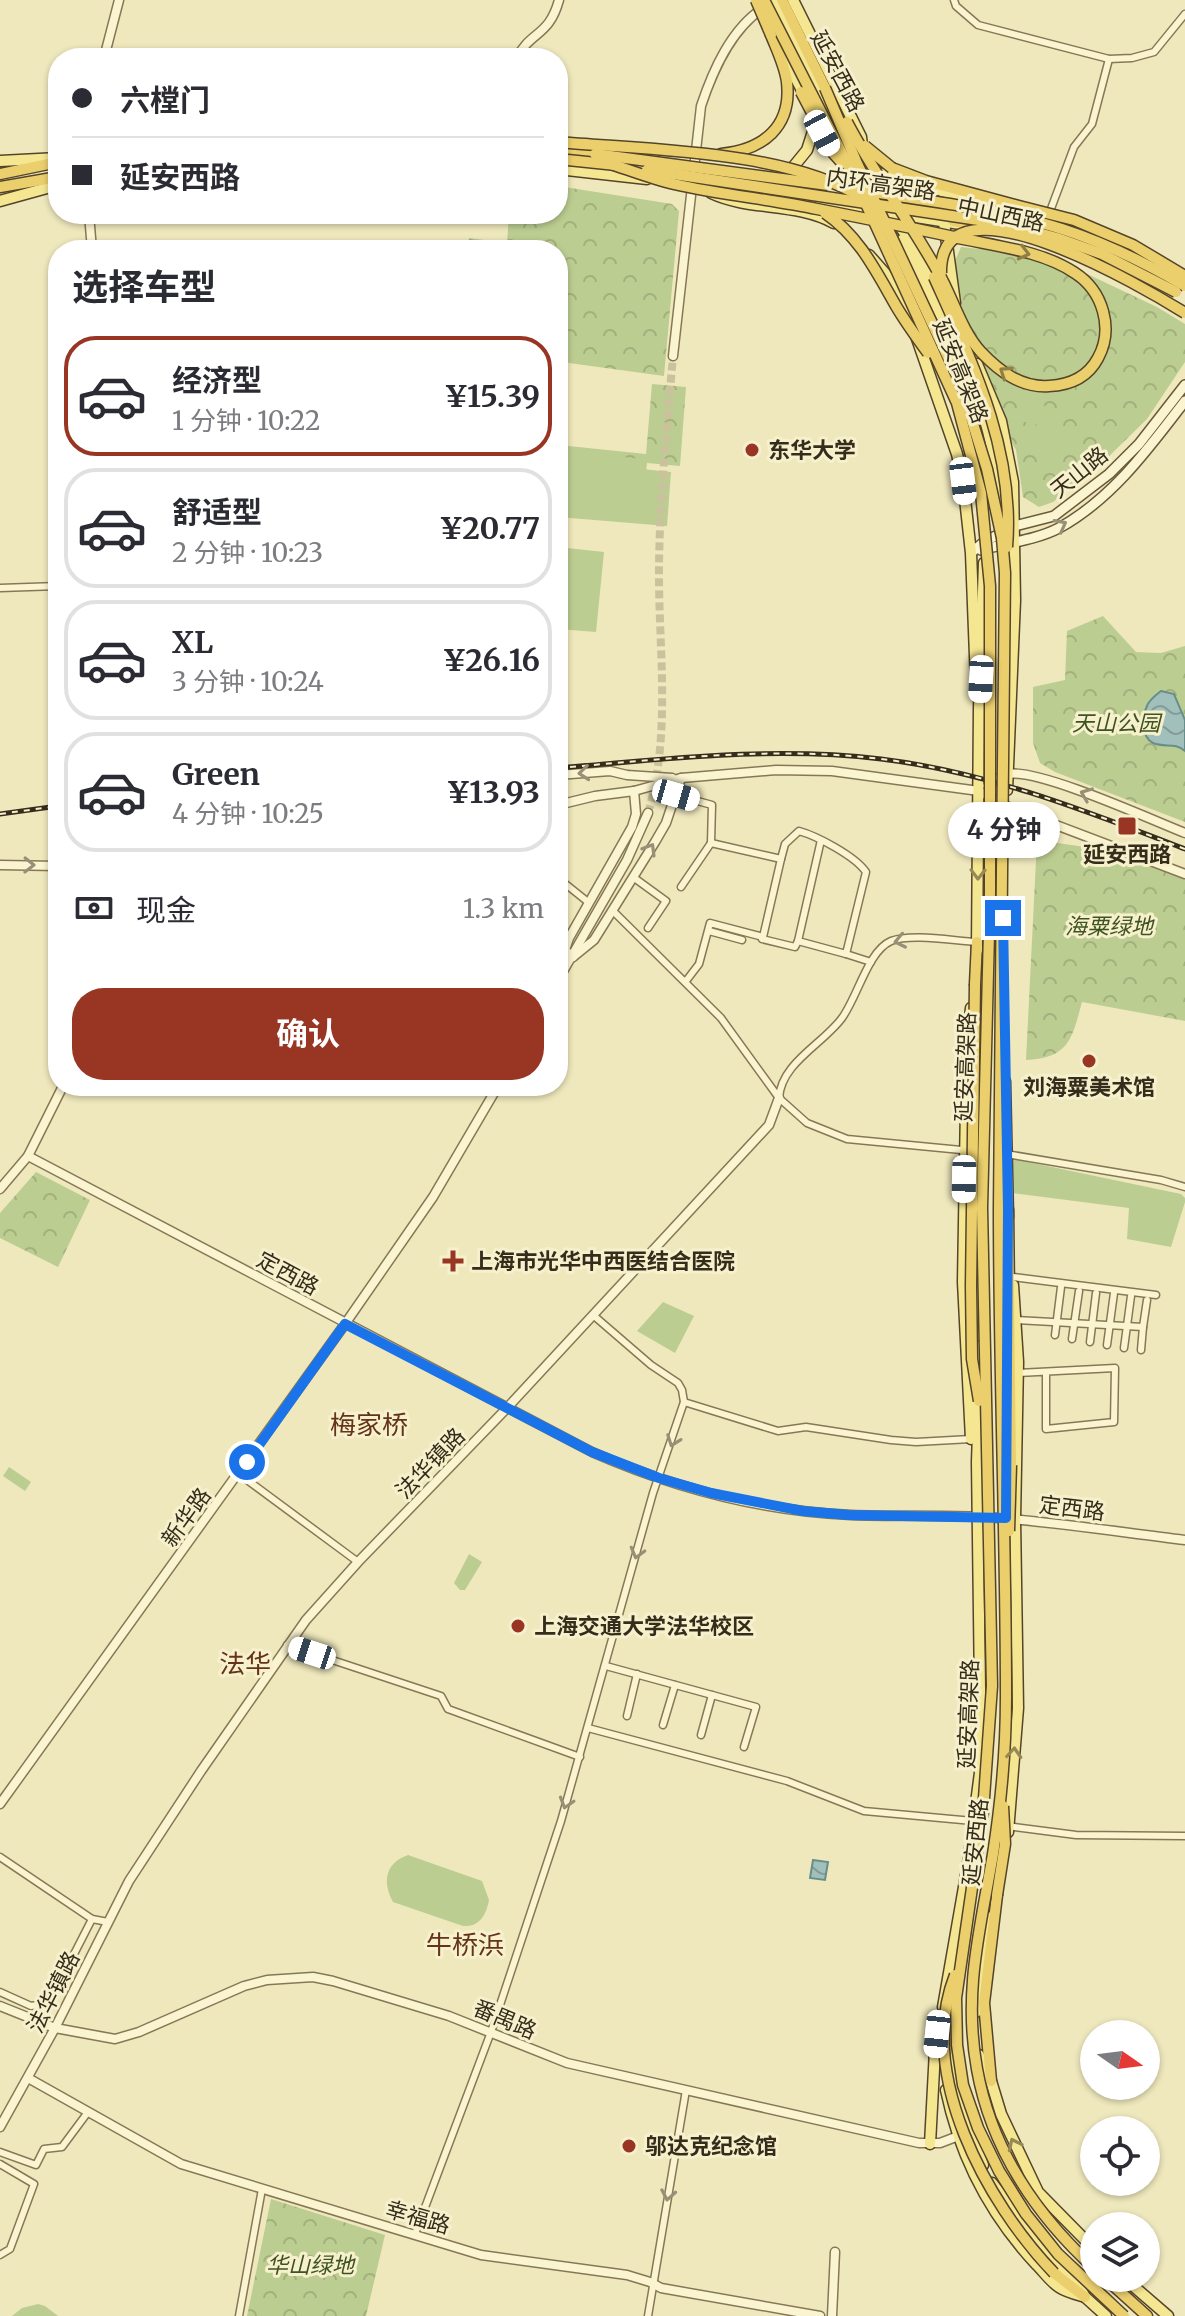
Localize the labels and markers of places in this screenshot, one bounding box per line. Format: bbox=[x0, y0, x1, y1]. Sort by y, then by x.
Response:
place label: 东华大学 bbox=[768, 436, 856, 464]
marker: 东华大学 bbox=[743, 441, 761, 459]
marker: 延安西路 bbox=[1116, 815, 1138, 837]
place label: 延安西路 bbox=[1083, 840, 1171, 868]
marker: 刘海粟美术馆 bbox=[1080, 1052, 1098, 1070]
place label: 刘海粟美术馆 bbox=[1023, 1073, 1155, 1101]
place label: 上海市光华中西医结合医院 bbox=[471, 1247, 735, 1275]
marker: 上海市光华中西医结合医院 bbox=[442, 1250, 464, 1272]
place label: 上海交通大学法华校区 bbox=[534, 1612, 754, 1640]
marker: 上海交通大学法华校区 bbox=[509, 1617, 527, 1635]
place label: 邬达克纪念馆 bbox=[645, 2132, 777, 2160]
marker: 邬达克纪念馆 bbox=[620, 2137, 638, 2155]

